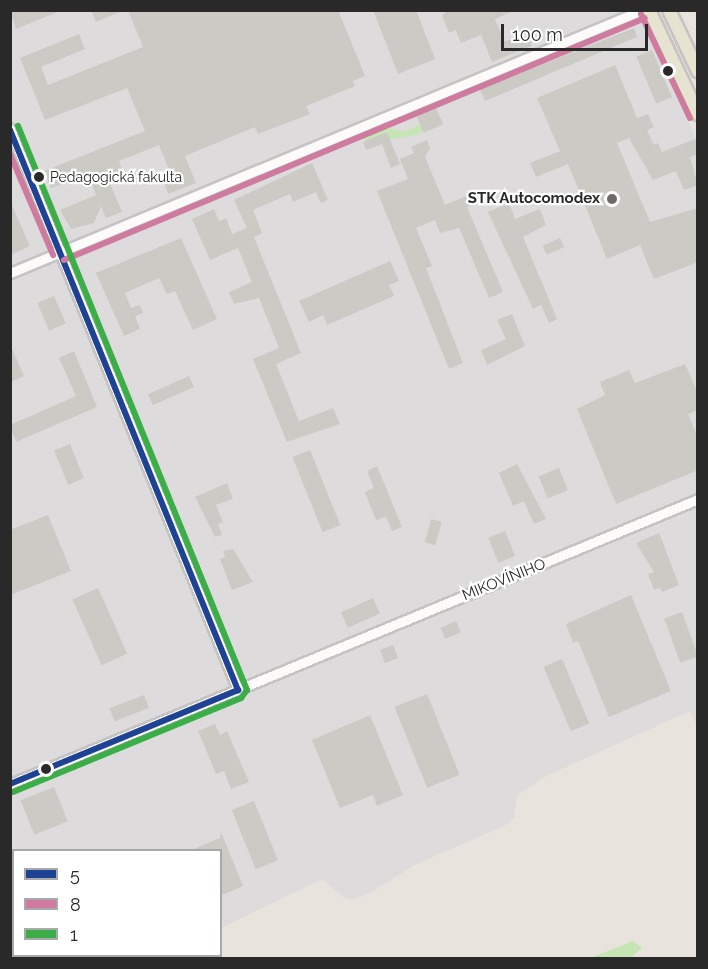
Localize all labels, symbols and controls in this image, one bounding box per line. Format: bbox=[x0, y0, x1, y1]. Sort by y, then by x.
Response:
scale bar bbox=[504, 12, 651, 50]
text: 100 m bbox=[512, 24, 563, 45]
unlabelled marker bbox=[662, 65, 674, 77]
place label: Pedagogická fakulta bbox=[50, 169, 182, 185]
marker: Pedagogická fakulta bbox=[33, 171, 45, 183]
place label: STK Autocomodex bbox=[467, 190, 600, 208]
marker: STK Autocomodex bbox=[605, 192, 619, 206]
street label: MIKOVÍNIHO bbox=[460, 555, 548, 605]
unlabelled marker bbox=[40, 763, 52, 775]
legend bbox=[12, 849, 222, 957]
text: 5 bbox=[70, 864, 80, 885]
text: 8 bbox=[70, 894, 81, 915]
text: 1 bbox=[70, 924, 78, 945]

